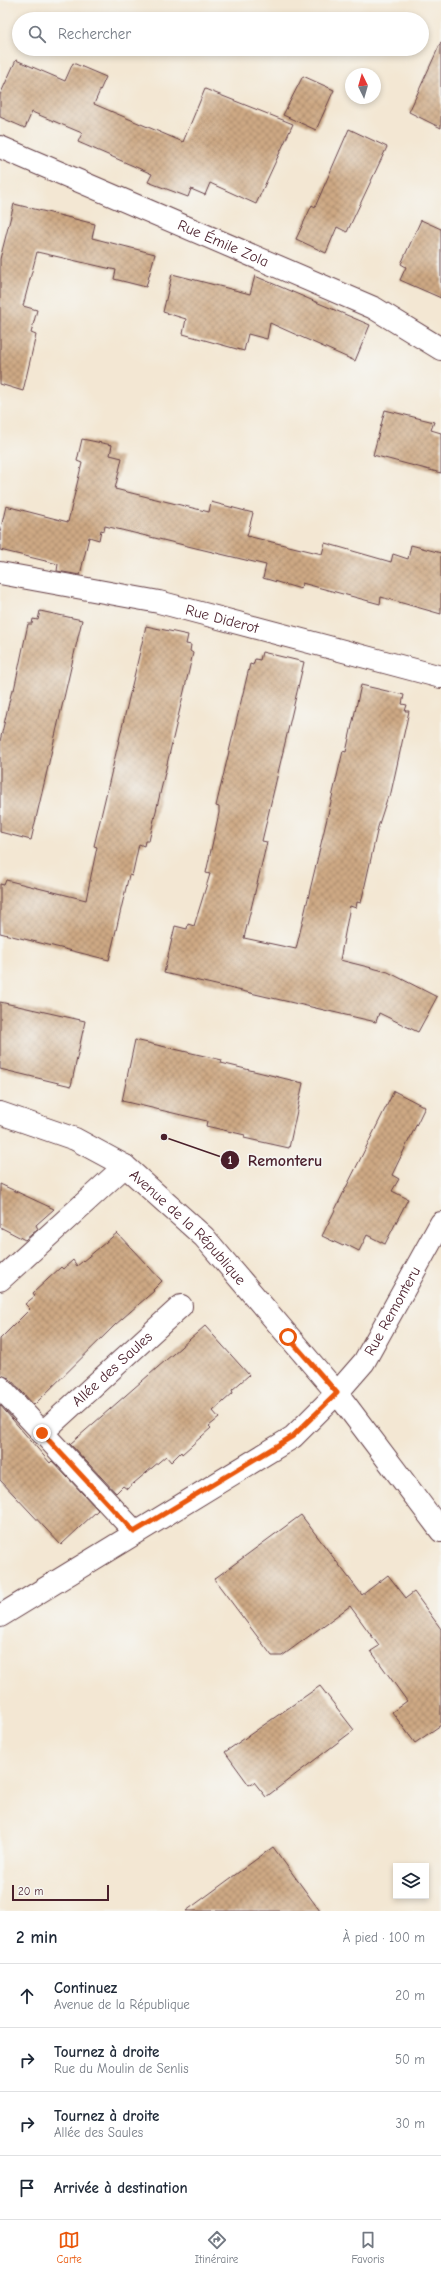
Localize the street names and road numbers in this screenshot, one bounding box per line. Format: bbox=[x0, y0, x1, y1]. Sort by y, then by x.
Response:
street label: Rue Émile Zola bbox=[175, 216, 272, 271]
street label: Rue Diderot bbox=[183, 600, 262, 637]
street label: Avenue de la République bbox=[126, 1166, 250, 1289]
street label: Rue Remonteru bbox=[360, 1263, 424, 1359]
street label: Allée des Saules bbox=[68, 1328, 156, 1410]

